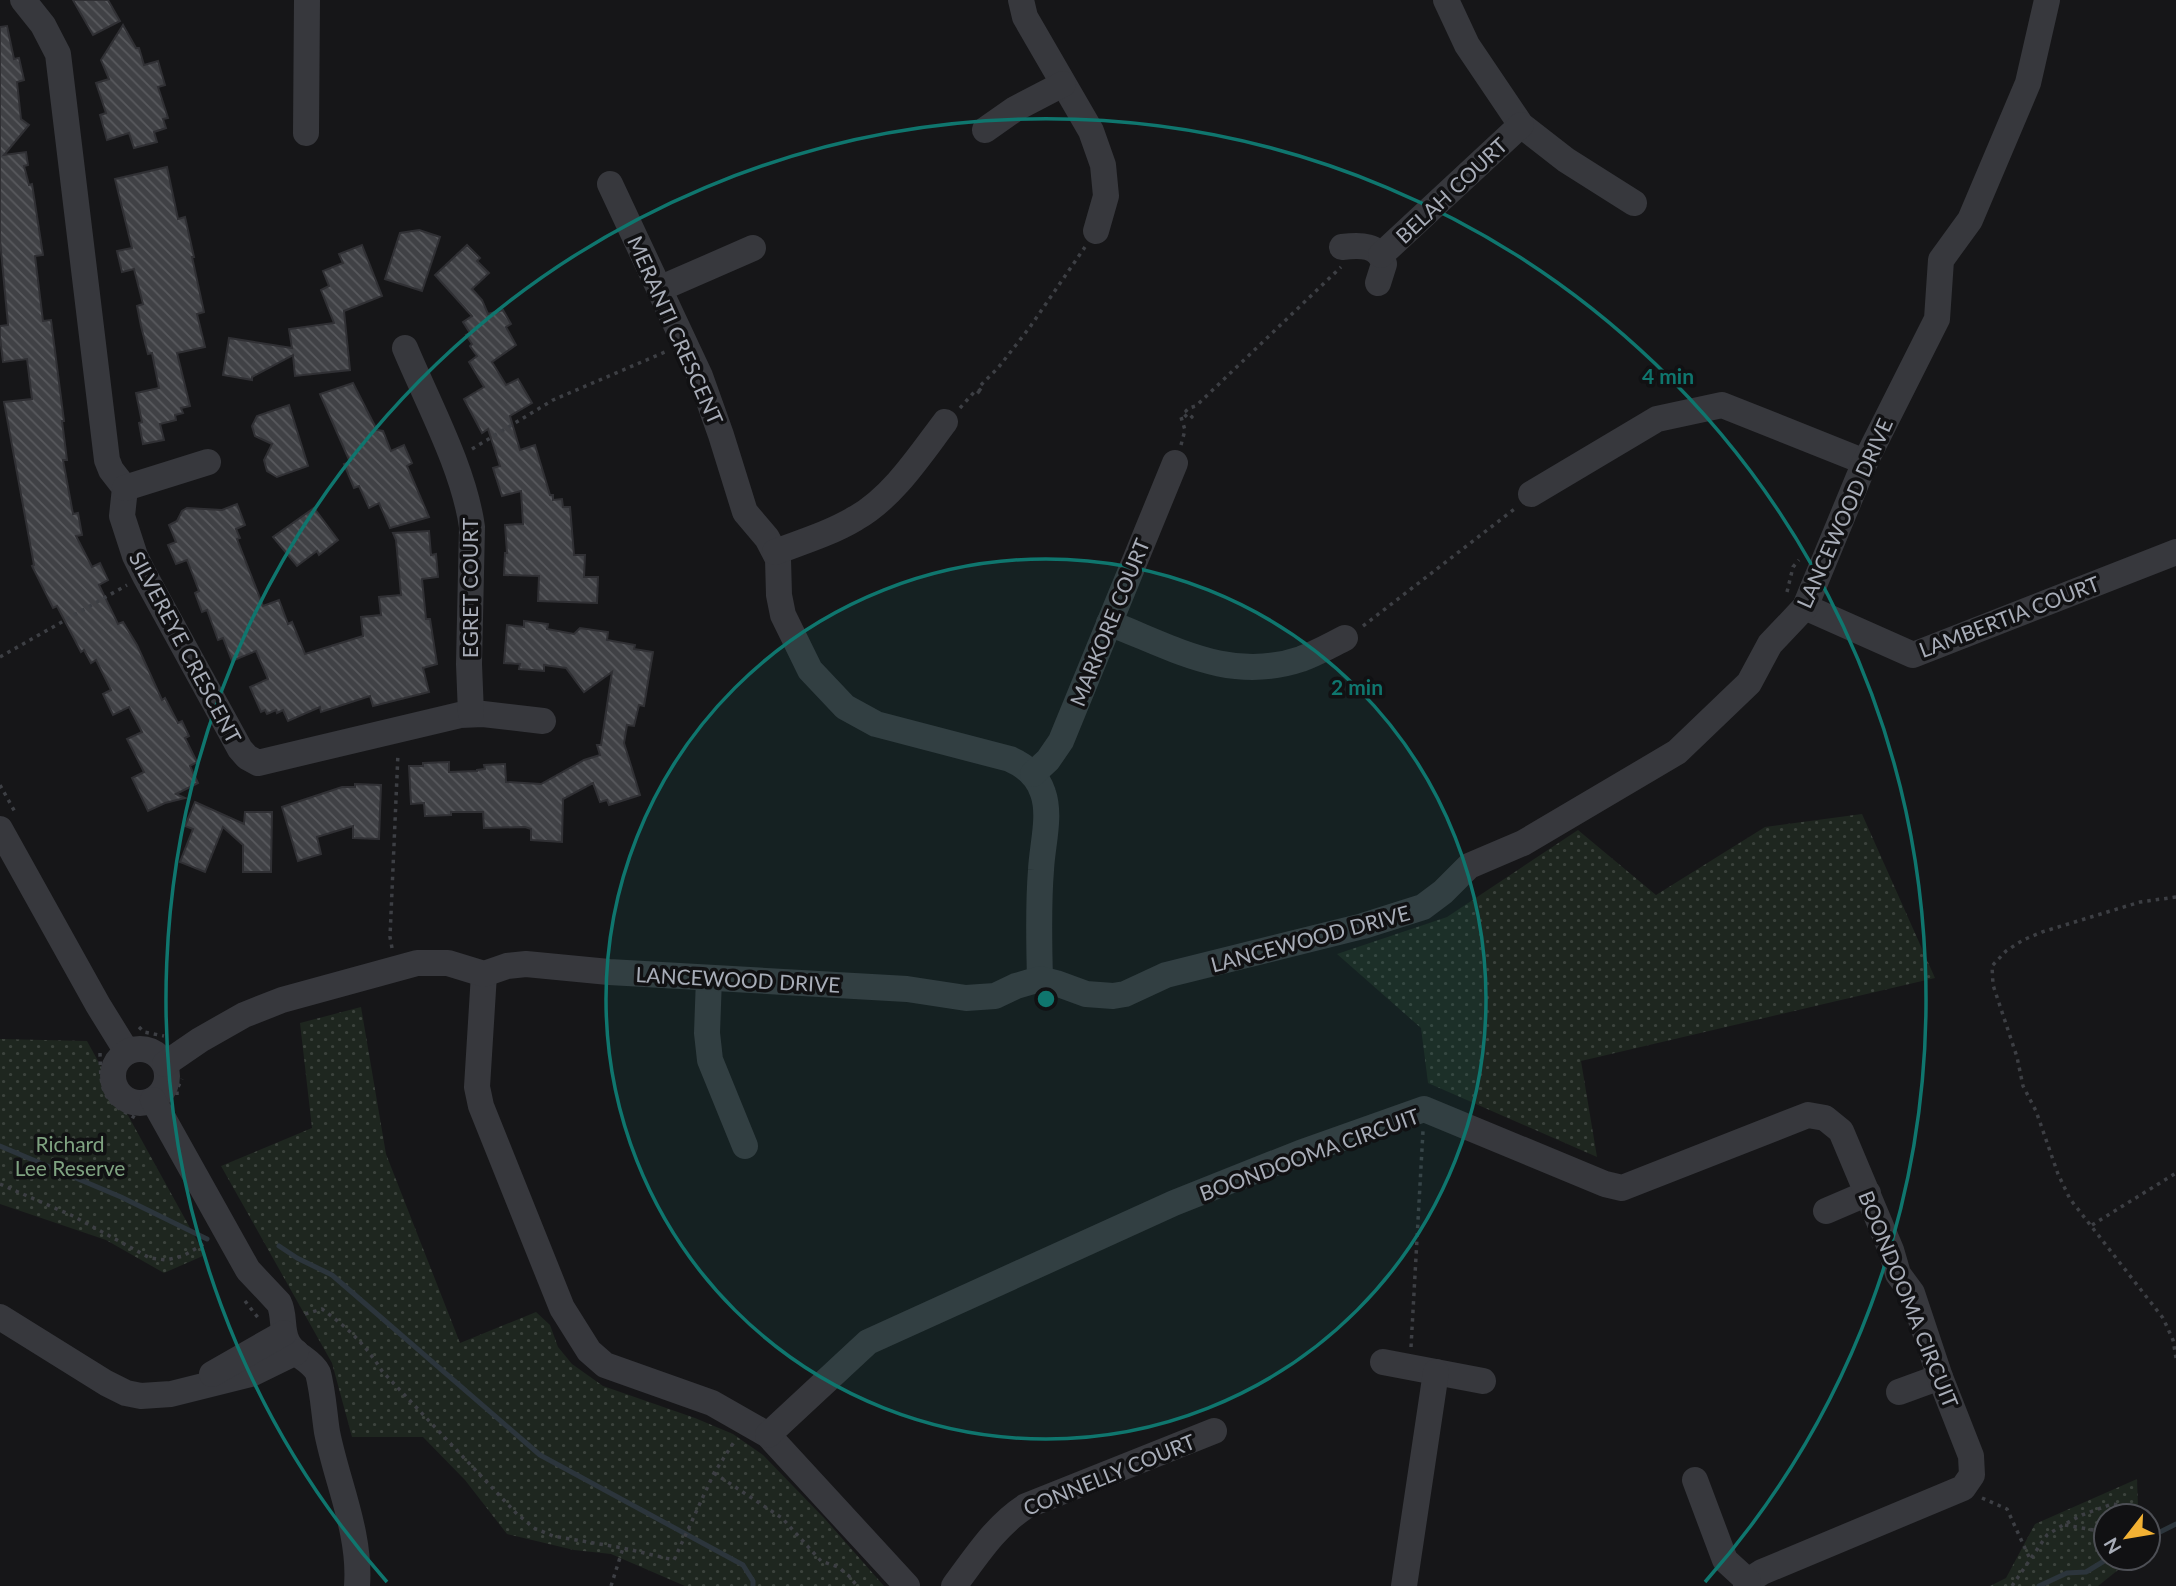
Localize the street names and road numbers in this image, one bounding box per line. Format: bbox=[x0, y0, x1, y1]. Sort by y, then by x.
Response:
street label: BELAH COURT bbox=[1390, 132, 1512, 248]
street label: MERANTI CRESCENT bbox=[623, 232, 729, 429]
street label: LANCEWOOD DRIVE bbox=[1791, 414, 1897, 612]
street label: EGRET COURT bbox=[457, 517, 482, 658]
street label: MARKORE COURT bbox=[1064, 534, 1154, 709]
street label: SILVEREYE CRESCENT bbox=[125, 547, 247, 748]
street label: LAMBERTIA COURT bbox=[1915, 570, 2103, 662]
street label: LANCEWOOD DRIVE bbox=[1208, 899, 1412, 977]
street label: LANCEWOOD DRIVE bbox=[635, 961, 841, 997]
street label: BOONDOOMA CIRCUIT bbox=[1196, 1102, 1423, 1205]
street label: BOONDOOMA CIRCUIT bbox=[1854, 1187, 1964, 1412]
street label: CONNELLY COURT bbox=[1019, 1428, 1199, 1520]

